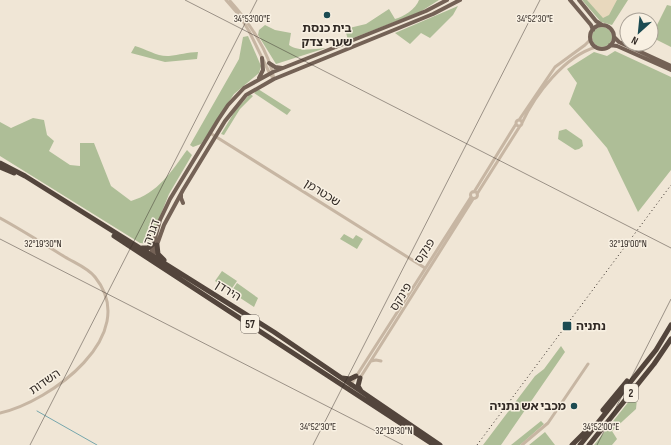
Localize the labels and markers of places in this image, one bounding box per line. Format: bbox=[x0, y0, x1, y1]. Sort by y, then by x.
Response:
marker: בית כנסת שערי צדק bbox=[322, 10, 332, 20]
place label: בית כנסת שערי צדק bbox=[301, 21, 353, 50]
place label: נתניה bbox=[576, 319, 606, 334]
marker: נתניה bbox=[561, 320, 573, 332]
place label: מכבי אש נתניה bbox=[490, 399, 567, 414]
marker: מכבי אש נתניה bbox=[569, 401, 579, 411]

